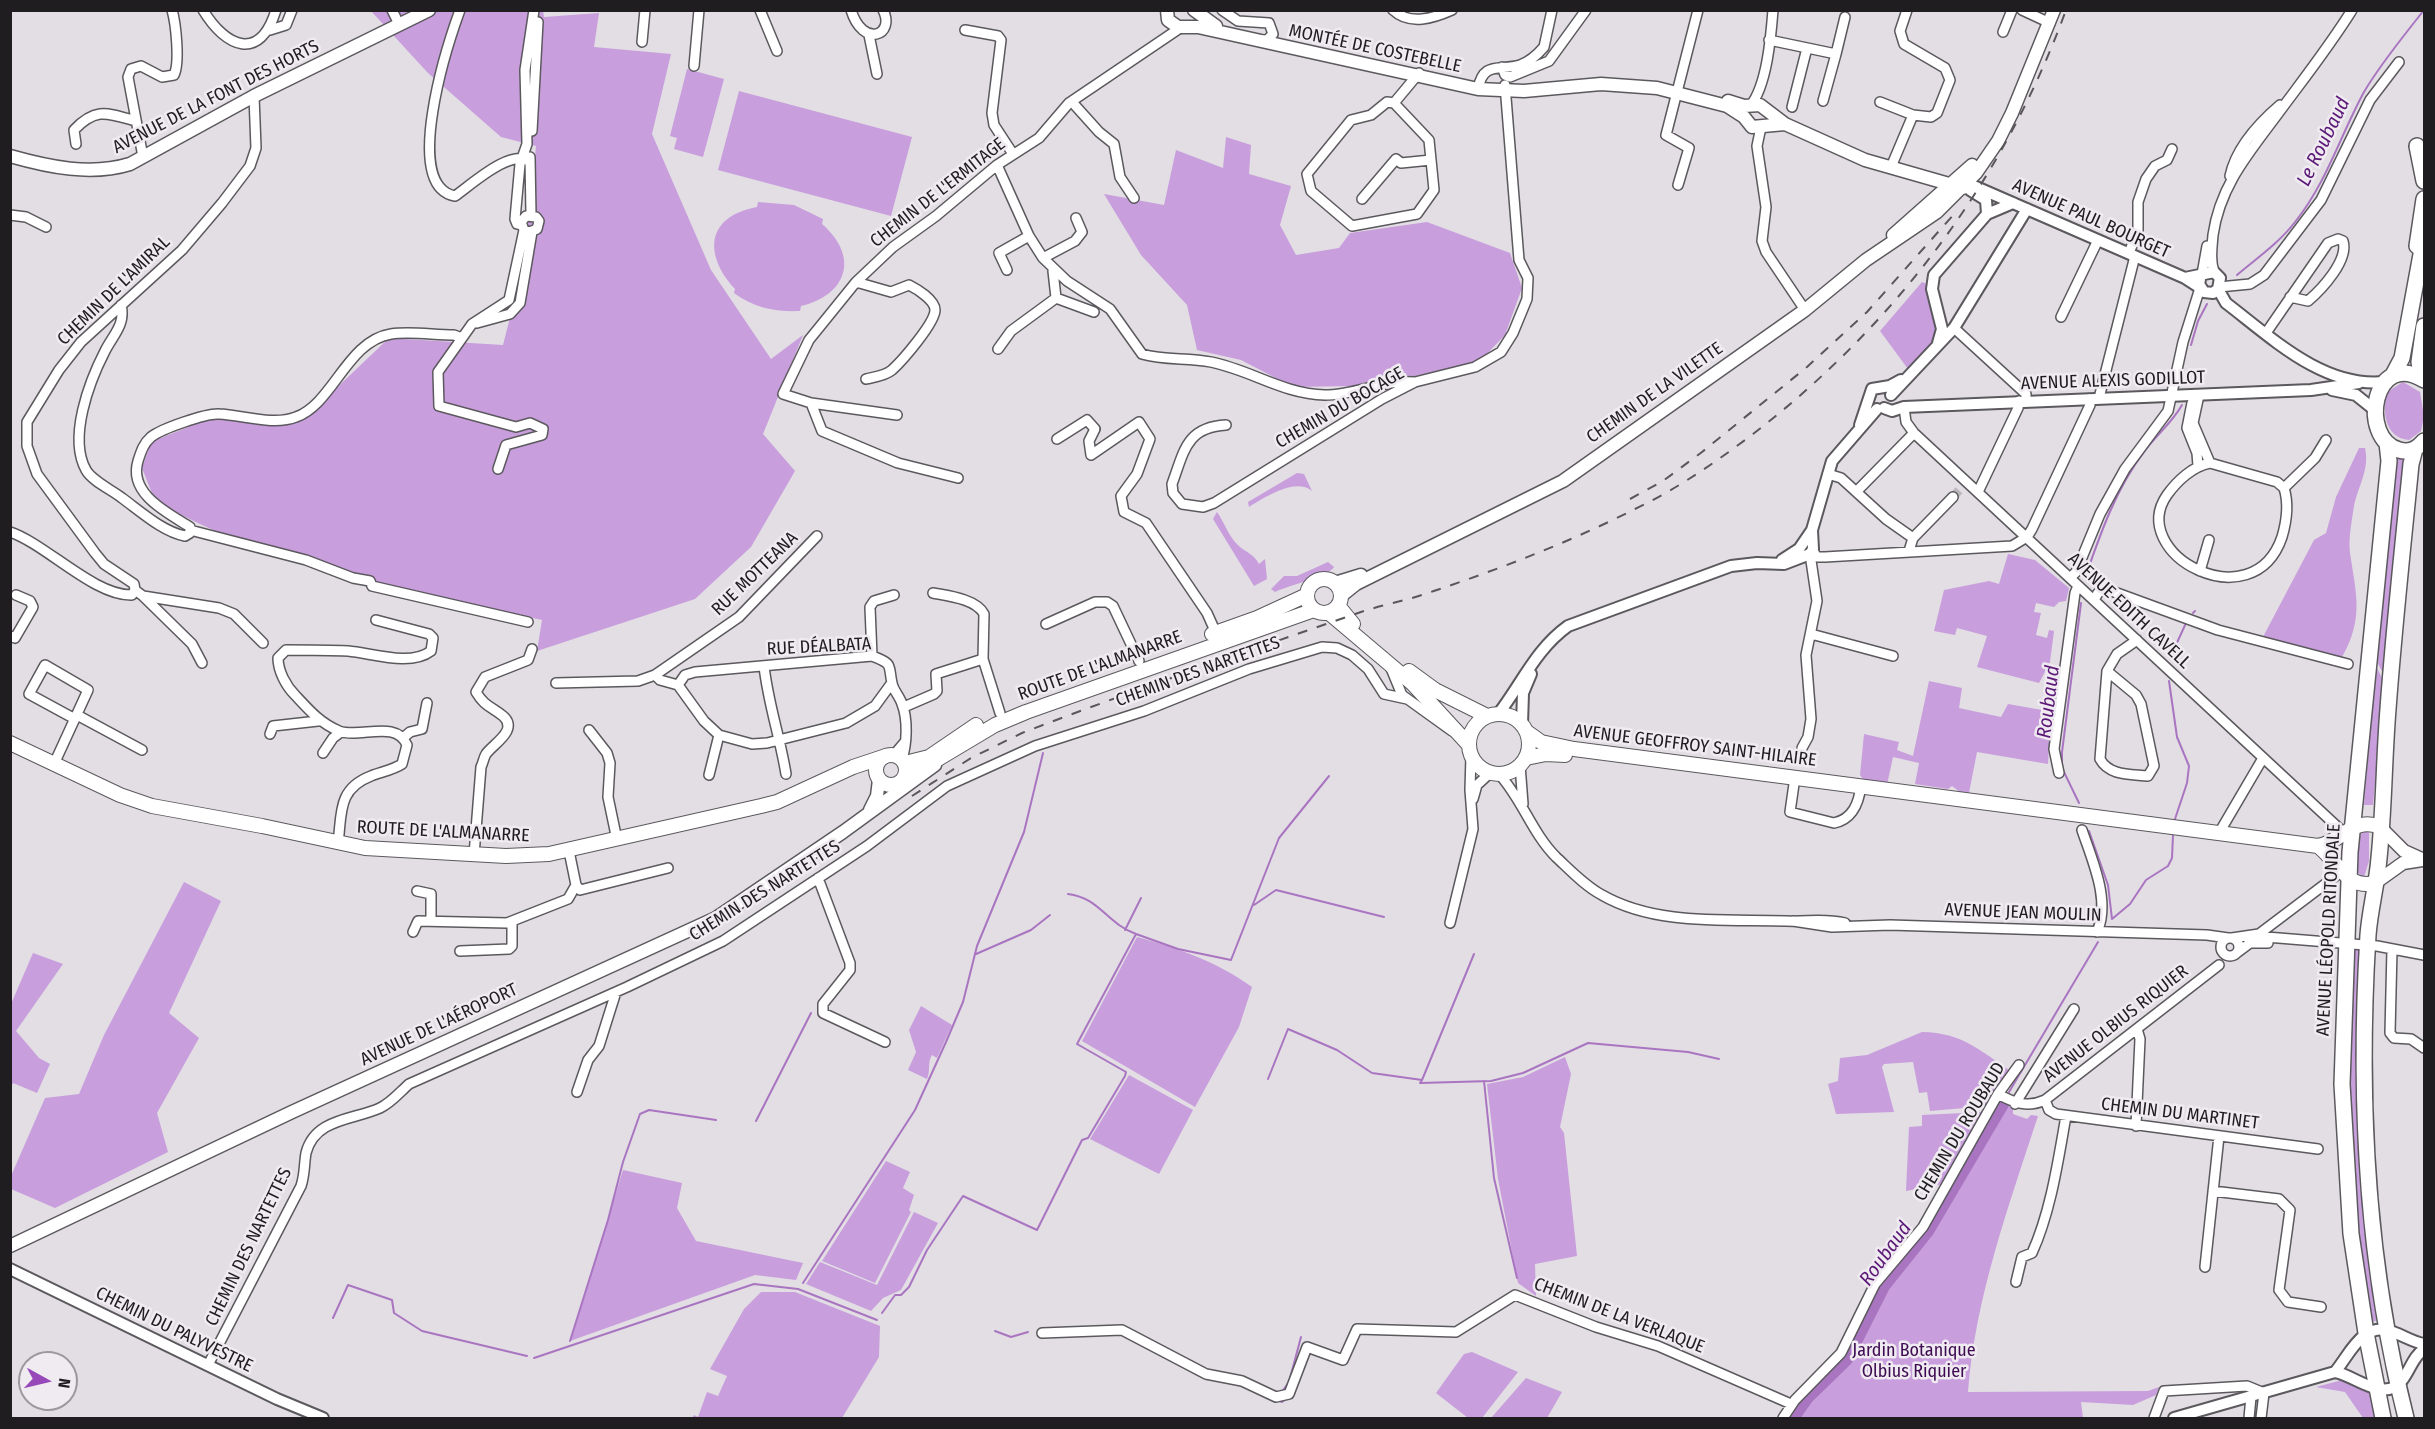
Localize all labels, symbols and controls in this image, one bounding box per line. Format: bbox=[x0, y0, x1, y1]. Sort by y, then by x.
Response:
street label: MONTÉE DE COSTEBELLE bbox=[1287, 20, 1463, 78]
street label: AVENUE DE LA FONT DES HORTS bbox=[109, 35, 323, 159]
water label: Le Roubaud bbox=[2292, 94, 2356, 190]
street label: CHEMIN DE L'ERMITAGE bbox=[866, 134, 1010, 252]
street label: AVENUE PAUL BOURGET bbox=[2009, 175, 2173, 263]
street label: CHEMIN DE L'AMIRAL bbox=[53, 232, 175, 350]
street label: CHEMIN DE LA VILETTE bbox=[1583, 338, 1727, 448]
street label: CHEMIN DU BOCAGE bbox=[1272, 362, 1408, 454]
street label: AVENUE ALEXIS GODILLOT bbox=[2020, 367, 2206, 395]
street label: RUE MOTTEANA bbox=[708, 528, 802, 620]
street label: AVENUE EDITH CAVELL bbox=[2063, 549, 2195, 673]
street label: ROUTE DE L'ALMANARRE bbox=[1015, 626, 1185, 706]
street label: CHEMIN DES NARTETTES bbox=[1113, 632, 1283, 712]
street label: RUE DÉALBATA bbox=[766, 633, 872, 661]
water label: Roubaud bbox=[2033, 664, 2065, 740]
street label: AVENUE GEOFFROY SAINT-HILAIRE bbox=[1572, 720, 1818, 772]
street label: ROUTE DE L'ALMANARRE bbox=[356, 817, 530, 847]
street label: AVENUE LÉOPOLD RITONDALE bbox=[2313, 823, 2345, 1037]
street label: CHEMIN DES NARTETTES bbox=[686, 836, 844, 946]
street label: AVENUE JEAN MOULIN bbox=[1944, 899, 2102, 927]
street label: AVENUE OLBIUS RIQUIER bbox=[2039, 961, 2193, 1087]
street label: AVENUE DE L'AÉROPORT bbox=[357, 979, 521, 1071]
street label: CHEMIN DU ROUBAUD bbox=[1910, 1059, 2010, 1205]
street label: CHEMIN DU MARTINET bbox=[2100, 1094, 2260, 1134]
street label: CHEMIN DES NARTETTES bbox=[201, 1164, 297, 1330]
water label: Roubaud bbox=[1855, 1217, 1917, 1291]
street label: CHEMIN DE LA VERLAQUE bbox=[1531, 1273, 1707, 1359]
street label: CHEMIN DU PALYVESTRE bbox=[92, 1283, 256, 1377]
park label: Jardin Botanique Olbius Riquier bbox=[1852, 1340, 1976, 1382]
north arrow bbox=[18, 1351, 78, 1411]
text: N bbox=[54, 1377, 74, 1389]

